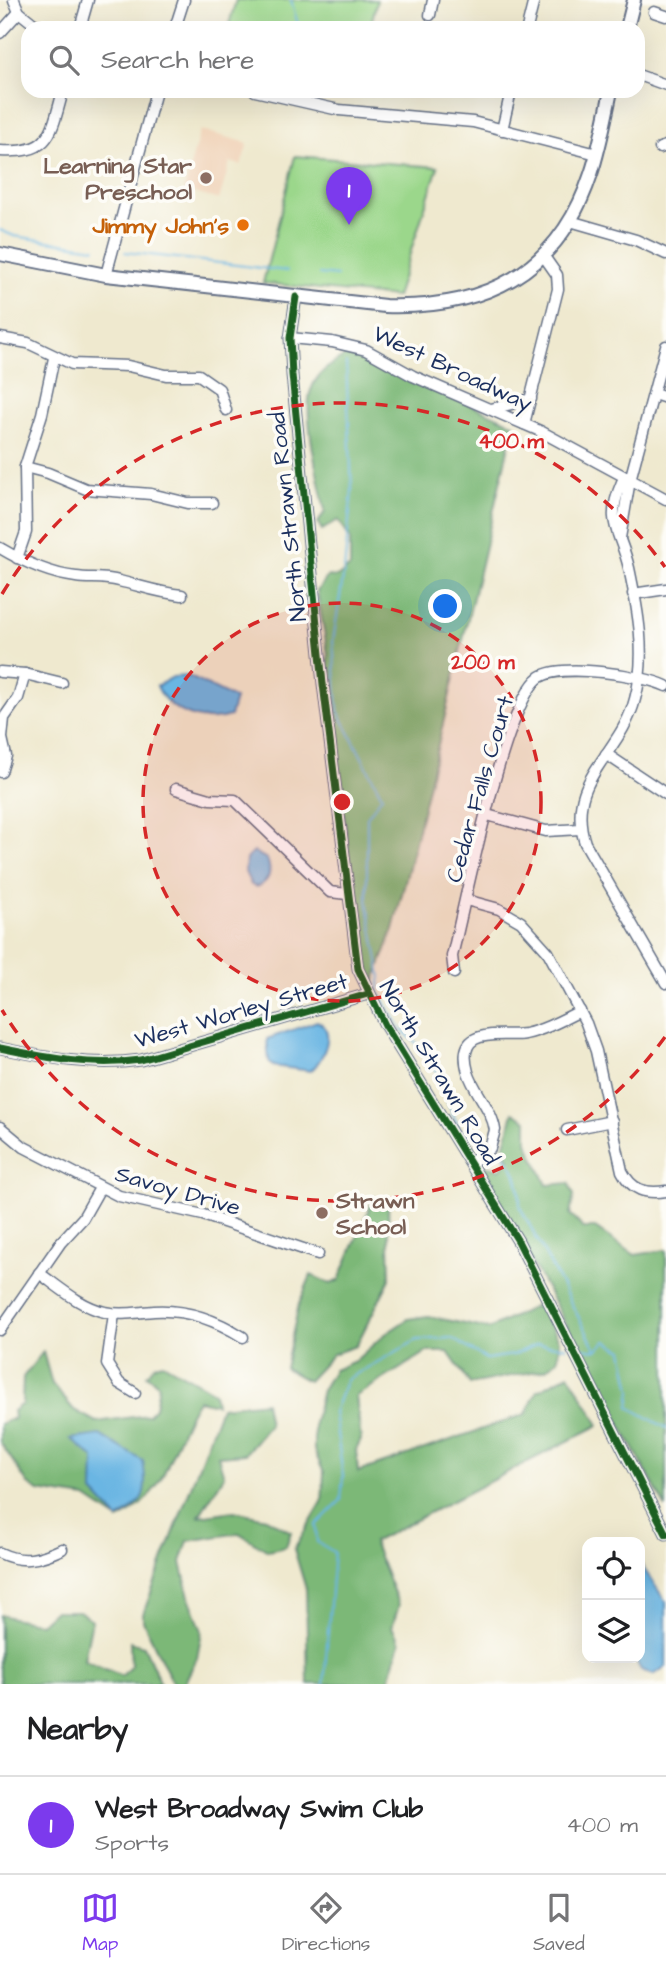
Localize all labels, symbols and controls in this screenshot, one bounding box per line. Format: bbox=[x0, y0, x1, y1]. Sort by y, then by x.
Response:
search box bbox=[21, 21, 645, 98]
icon: search bbox=[45, 41, 83, 79]
text: Search here bbox=[101, 42, 254, 78]
place label: Learning Star Preschool bbox=[43, 150, 192, 208]
pin: 1 bbox=[326, 167, 372, 225]
marker: Learning Star Preschool bbox=[198, 170, 214, 186]
place label: Jimmy John's bbox=[91, 210, 229, 244]
marker: Jimmy John's bbox=[235, 217, 251, 233]
street label: West Broadway bbox=[367, 318, 538, 421]
street label: North Strawn Road bbox=[261, 410, 315, 623]
text: 400 m bbox=[478, 427, 544, 456]
your location bbox=[428, 589, 462, 623]
text: 200 m bbox=[450, 648, 515, 677]
street label: Cedar Falls Court bbox=[438, 692, 522, 886]
centre of rings bbox=[330, 790, 354, 814]
street label: West Worley Street bbox=[131, 965, 352, 1058]
street label: North Strawn Road bbox=[371, 974, 507, 1171]
street label: Savoy Drive bbox=[111, 1158, 244, 1225]
place label: Strawn School bbox=[335, 1185, 415, 1243]
marker: Strawn School bbox=[314, 1205, 330, 1221]
map controls bbox=[582, 1537, 645, 1663]
button: locate bbox=[582, 1537, 645, 1600]
button: layers bbox=[582, 1600, 645, 1663]
text: Nearby bbox=[28, 1709, 128, 1751]
text: West Broadway Swim Club bbox=[95, 1791, 423, 1827]
text: 1 bbox=[50, 1809, 52, 1841]
text: 400 m bbox=[566, 1809, 638, 1841]
text: Sports bbox=[95, 1827, 169, 1859]
tab: Map bbox=[81, 1889, 119, 1958]
tab: Directions bbox=[282, 1889, 370, 1958]
tab: Saved bbox=[533, 1889, 585, 1958]

